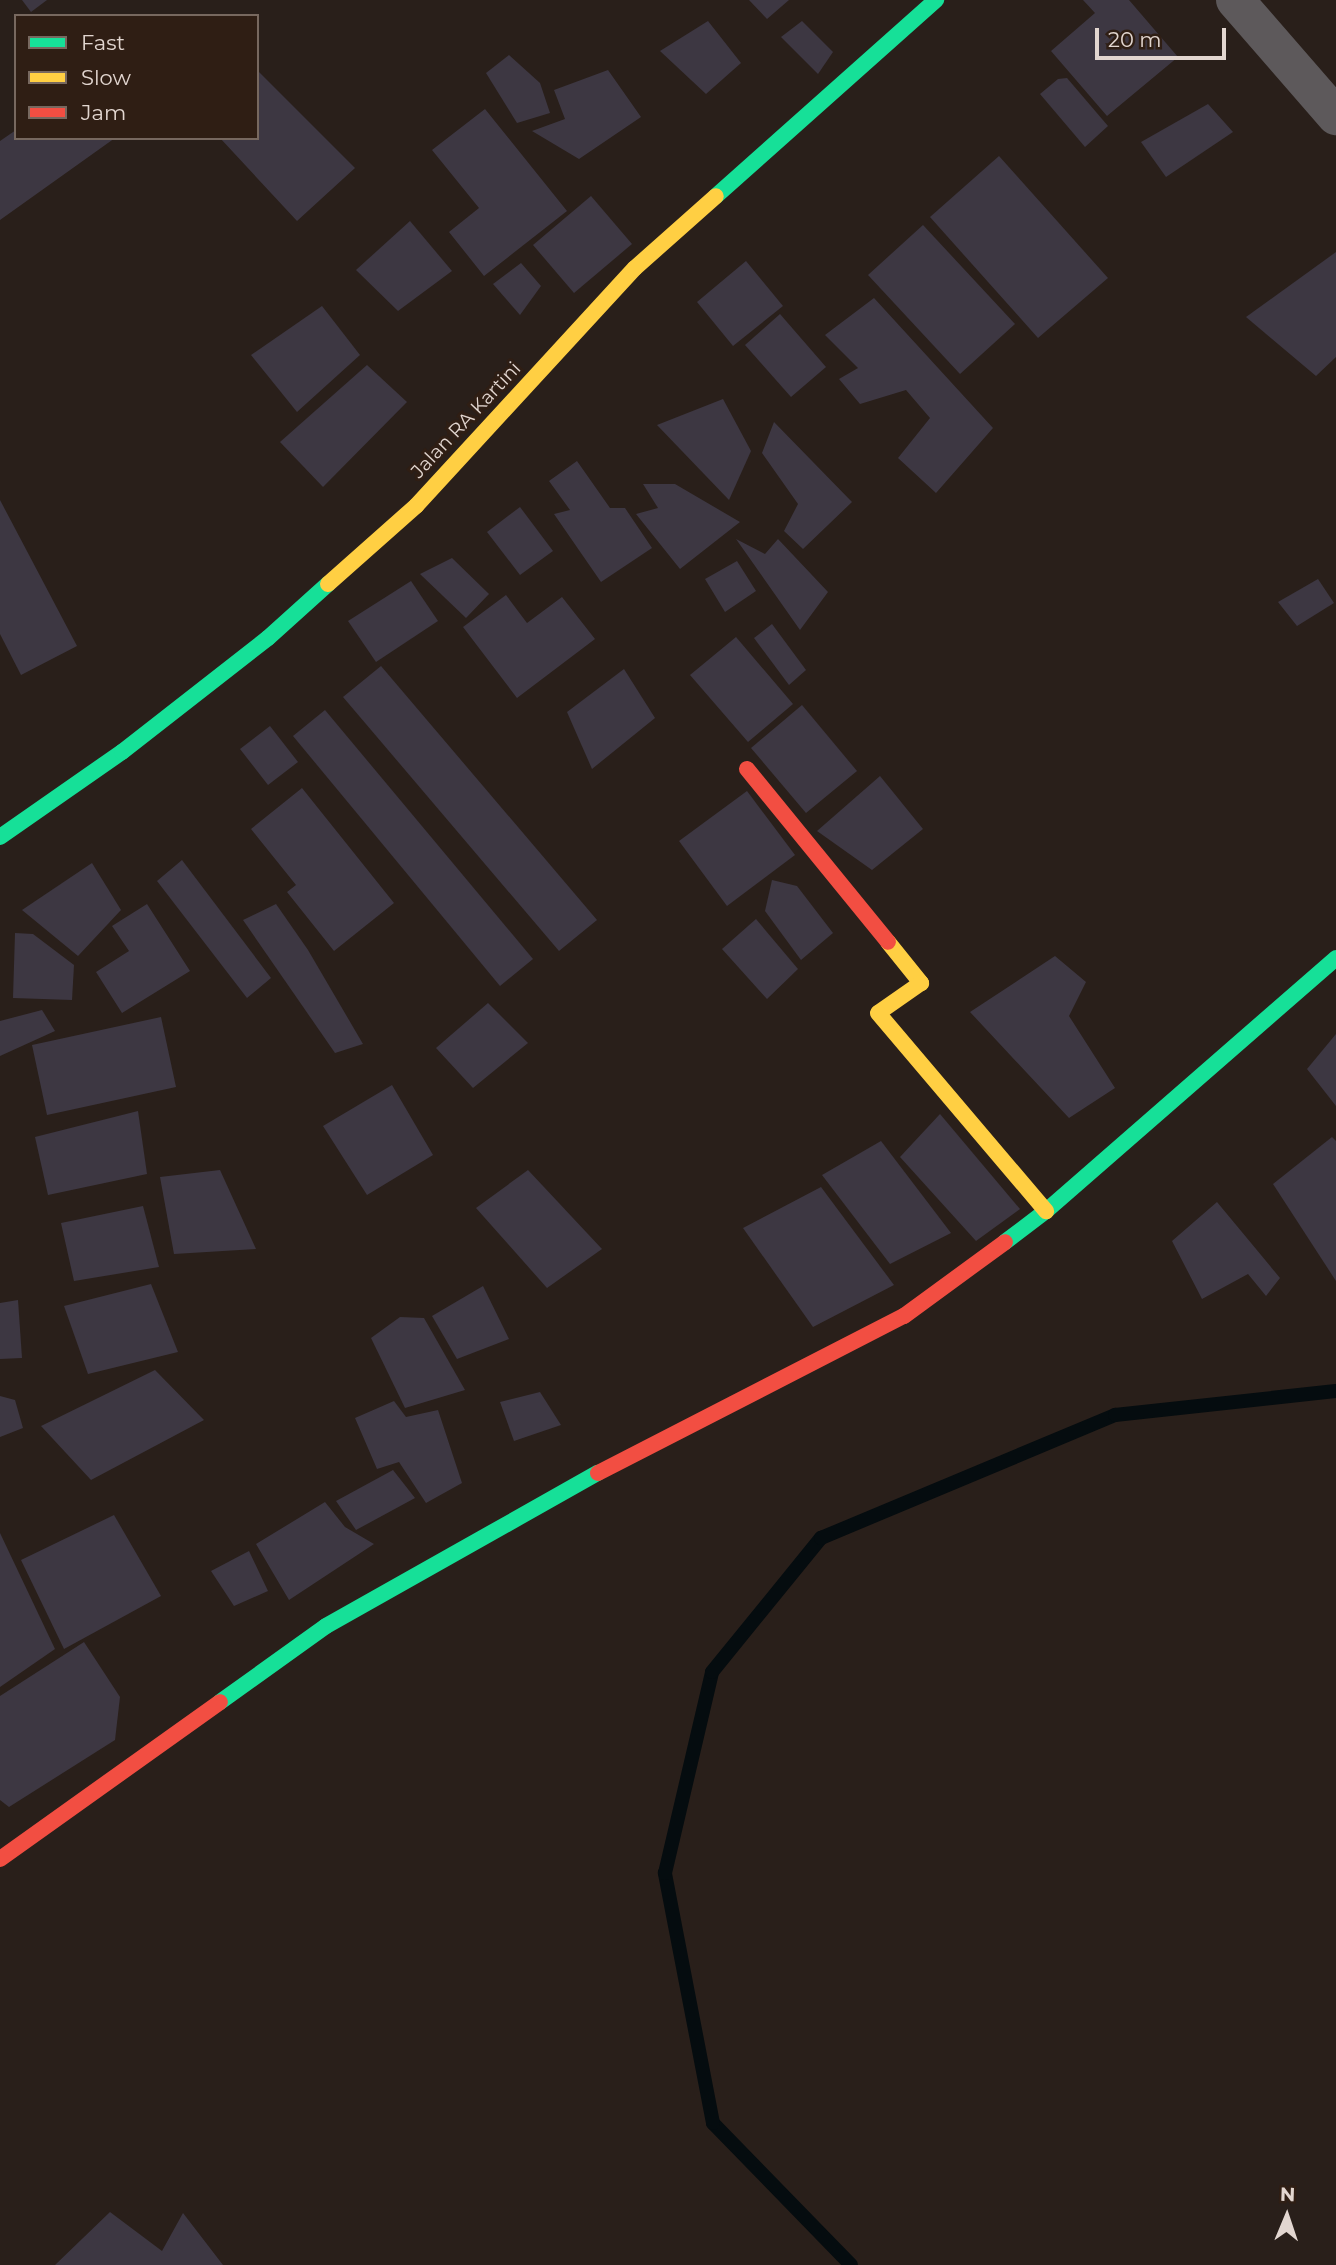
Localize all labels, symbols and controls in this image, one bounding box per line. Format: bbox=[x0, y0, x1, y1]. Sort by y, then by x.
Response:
legend bbox=[14, 14, 259, 140]
scale bar bbox=[1098, 14, 1229, 58]
text: 20 m bbox=[1108, 27, 1162, 52]
text: Fast bbox=[81, 30, 125, 55]
text: Slow bbox=[81, 65, 131, 90]
text: Jam bbox=[81, 100, 126, 125]
street label: Jalan RA Kartini bbox=[406, 357, 526, 483]
north arrow bbox=[1252, 2181, 1322, 2251]
text: N bbox=[1280, 2183, 1296, 2206]

